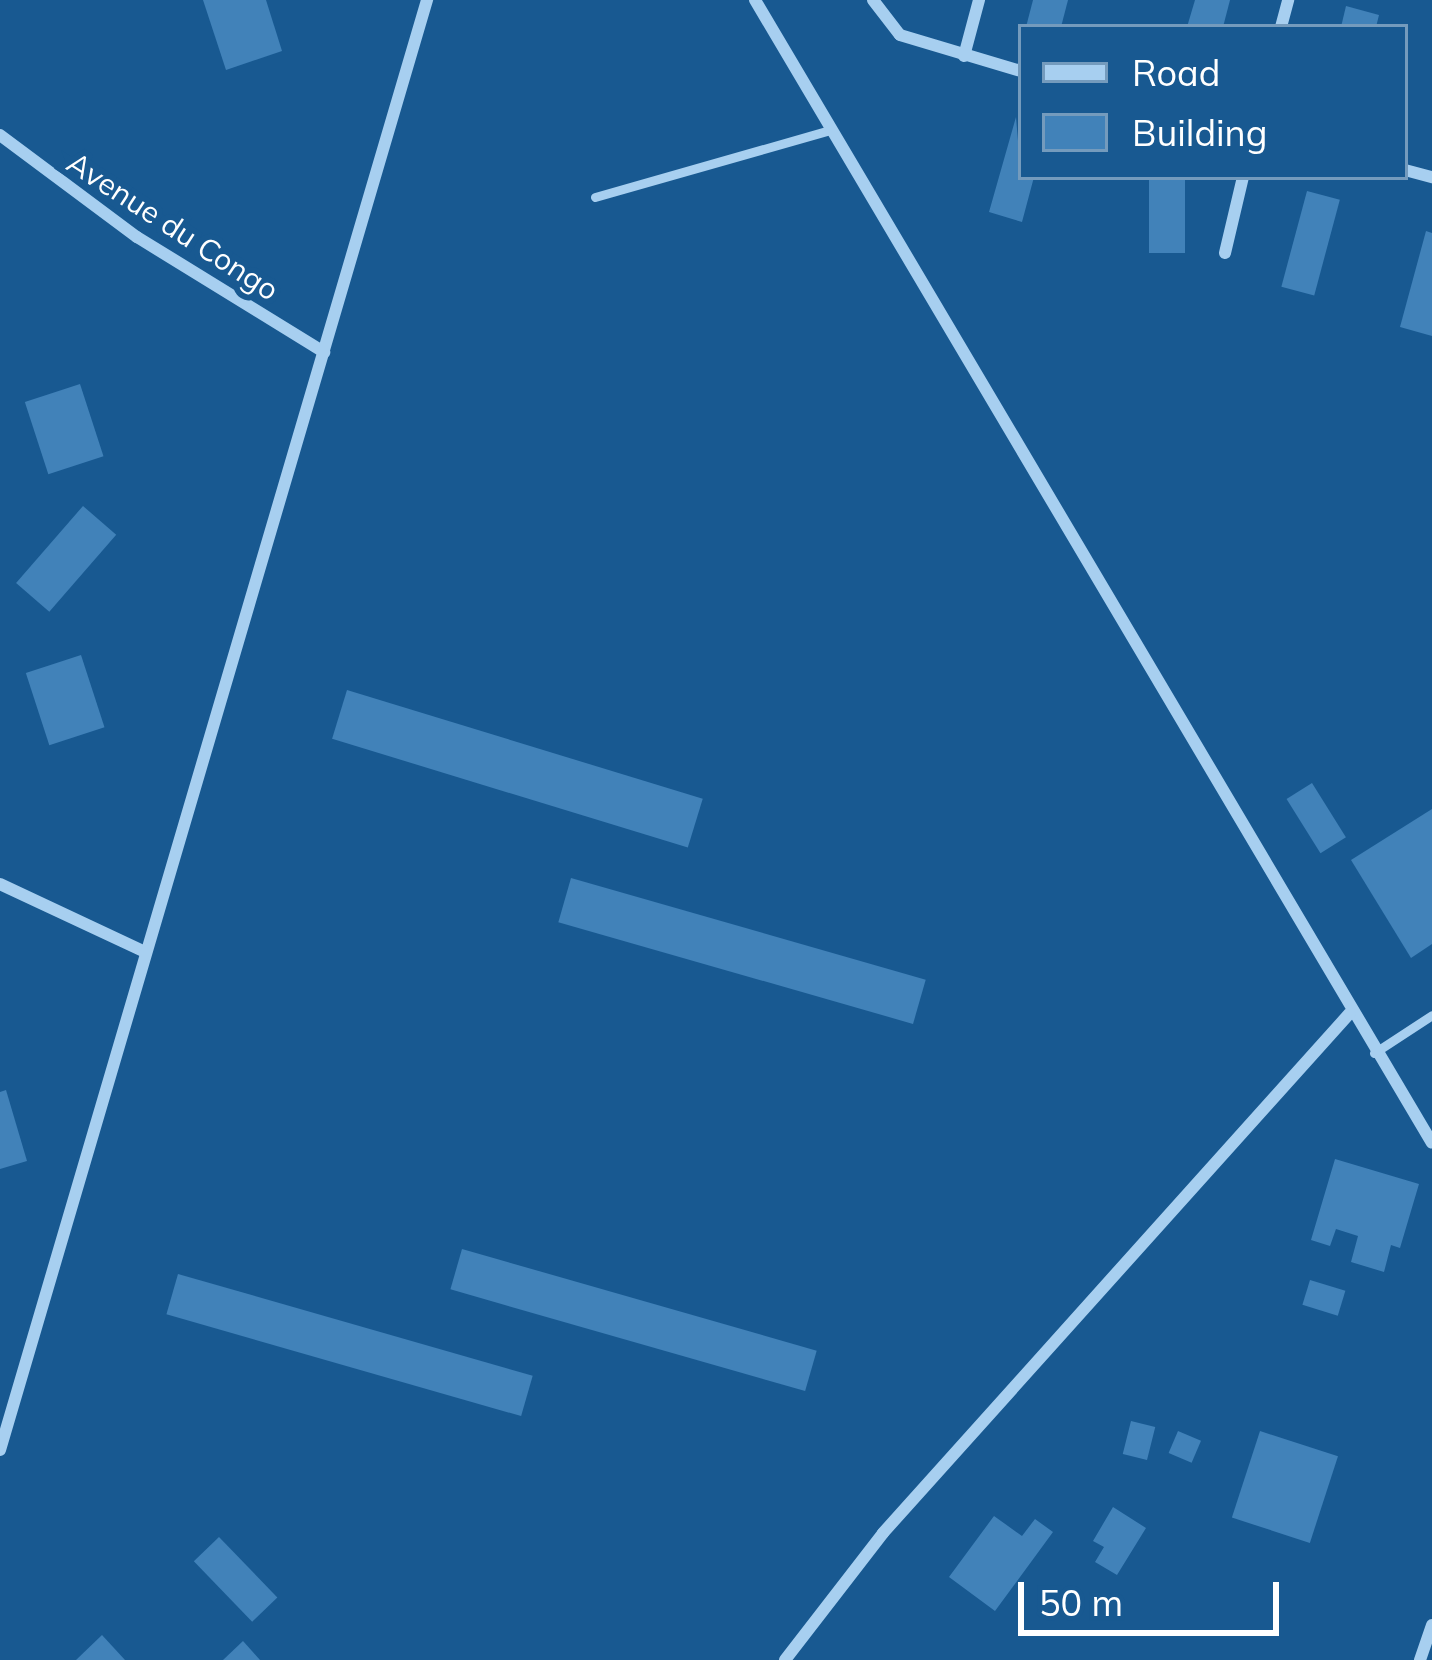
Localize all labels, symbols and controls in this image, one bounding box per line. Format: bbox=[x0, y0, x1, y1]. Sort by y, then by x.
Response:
legend bbox=[1018, 24, 1408, 180]
text: Road bbox=[1132, 50, 1220, 95]
text: Building bbox=[1132, 110, 1267, 155]
street label: Avenue du Congo bbox=[61, 144, 285, 308]
scale bar bbox=[1024, 1558, 1285, 1632]
text: 50 m bbox=[1039, 1580, 1123, 1625]

